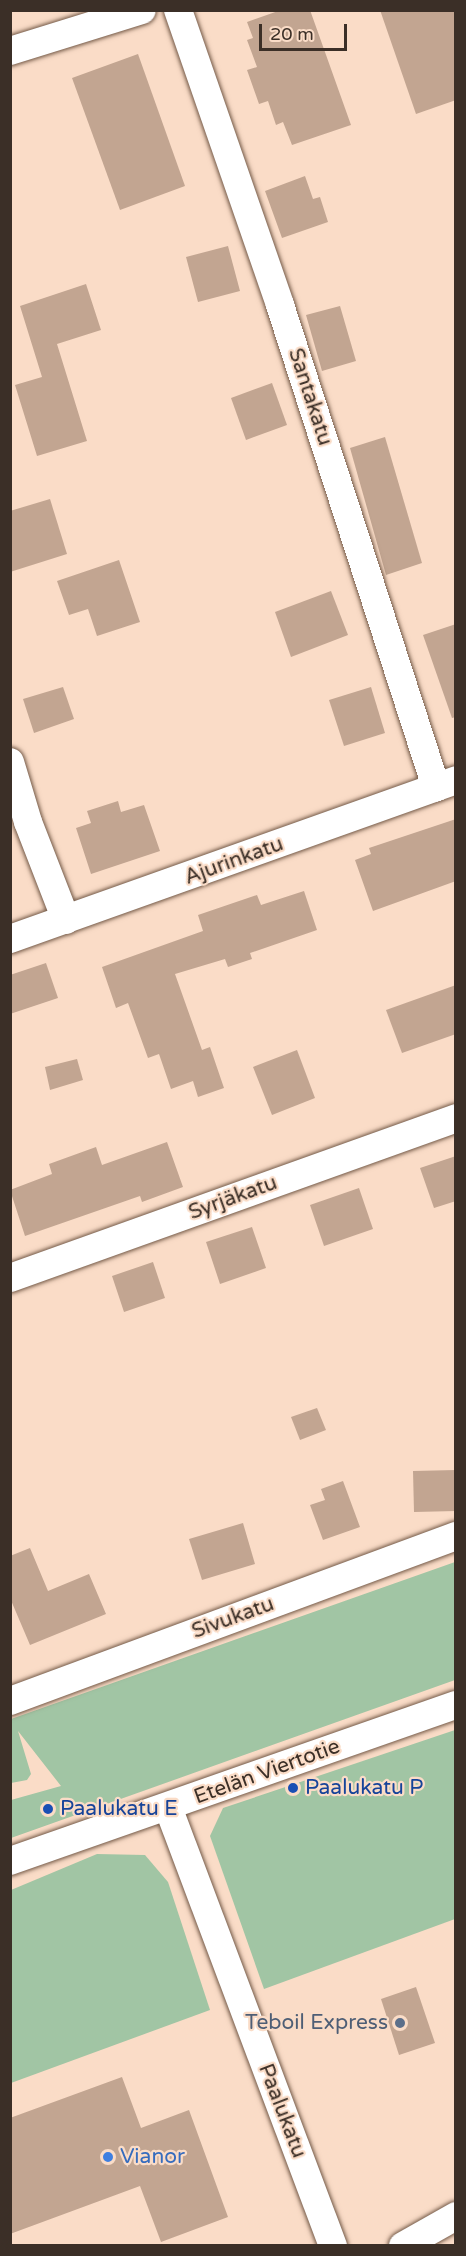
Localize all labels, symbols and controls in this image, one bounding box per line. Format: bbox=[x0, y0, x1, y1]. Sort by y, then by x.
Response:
scale bar bbox=[262, 12, 350, 50]
text: 20 m bbox=[270, 23, 314, 45]
street label: Santakatu bbox=[282, 345, 338, 449]
street label: Ajurinkatu bbox=[181, 831, 287, 891]
street label: Syrjäkatu bbox=[185, 1170, 281, 1226]
street label: Sivukatu bbox=[189, 1592, 277, 1644]
street label: Etelän Viertotie bbox=[191, 1734, 343, 1810]
place label: Paalukatu P bbox=[305, 1775, 423, 1801]
marker: Paalukatu P bbox=[286, 1781, 300, 1795]
place label: Paalukatu E bbox=[60, 1796, 178, 1822]
marker: Paalukatu E bbox=[41, 1802, 55, 1816]
place label: Teboil Express bbox=[245, 2010, 388, 2036]
marker: Teboil Express bbox=[393, 2016, 407, 2030]
street label: Paalukatu bbox=[253, 2060, 311, 2162]
place label: Vianor bbox=[120, 2144, 185, 2170]
marker: Vianor bbox=[101, 2150, 115, 2164]

